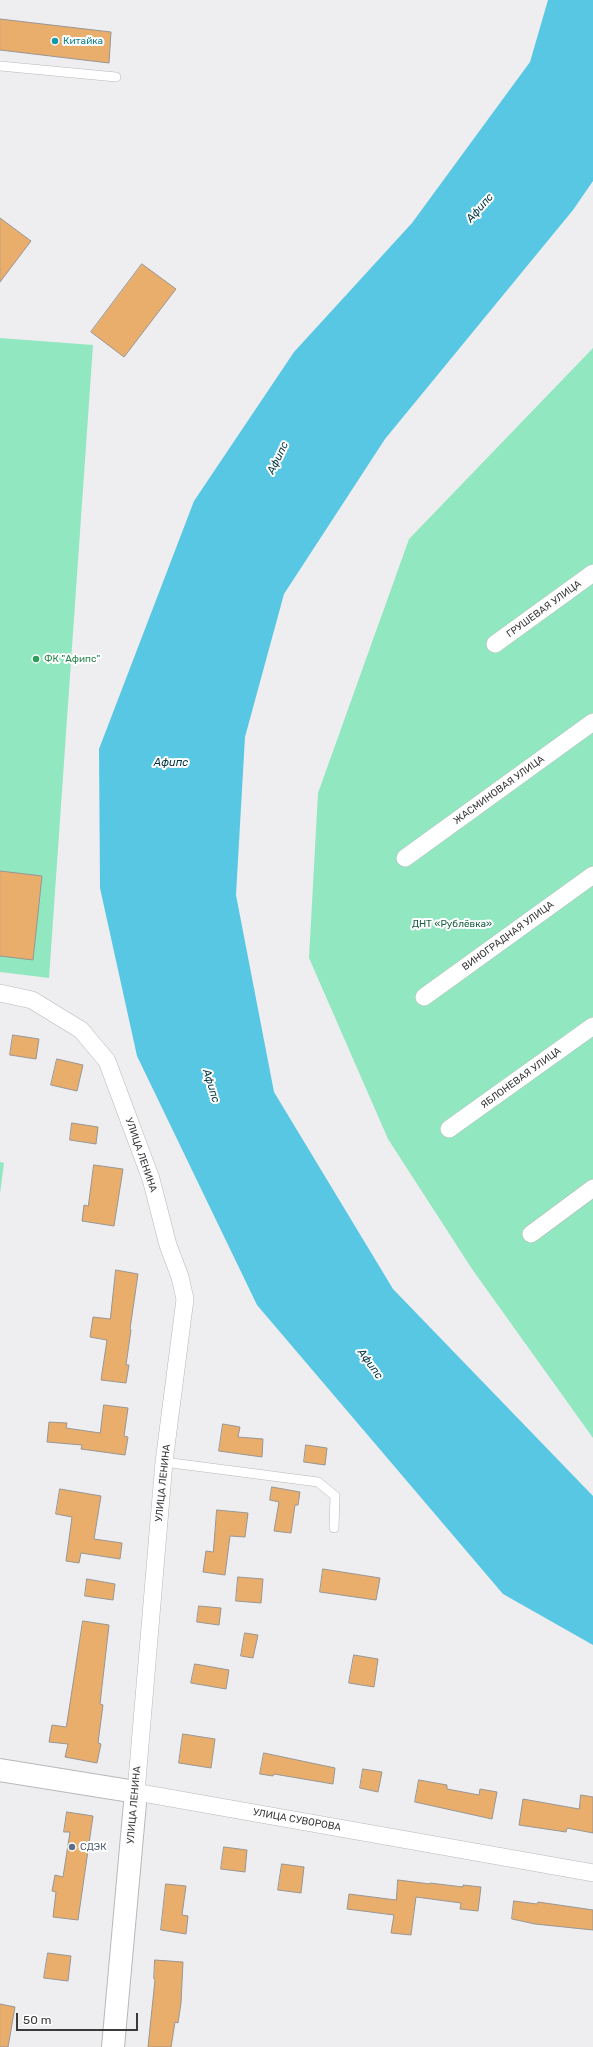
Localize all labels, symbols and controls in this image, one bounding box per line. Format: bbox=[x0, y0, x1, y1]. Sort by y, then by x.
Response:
place label: Китайка bbox=[63, 35, 103, 47]
marker: Китайка bbox=[50, 36, 60, 46]
water label: Афипс bbox=[464, 191, 496, 225]
water label: Афипс bbox=[265, 440, 291, 476]
street label: ГРУШЕВАЯ УЛИЦА bbox=[504, 578, 584, 640]
place label: ФК "Афипс" bbox=[44, 653, 100, 665]
marker: ФК "Афипс" bbox=[31, 654, 41, 664]
street label: ЖАСМИНОВАЯ УЛИЦА bbox=[451, 753, 547, 827]
water label: Афипс bbox=[154, 756, 188, 770]
street label: ВИНОГРАДНАЯ УЛИЦА bbox=[460, 899, 556, 973]
park label: ДНТ «Рублёвка» bbox=[412, 918, 492, 930]
street label: ЯБЛОНЕВАЯ УЛИЦА bbox=[478, 1045, 564, 1111]
water label: Афипс bbox=[200, 1068, 222, 1104]
street label: УЛИЦА ЛЕНИНА bbox=[123, 1116, 159, 1194]
water label: Афипс bbox=[355, 1346, 385, 1382]
street label: УЛИЦА ЛЕНИНА bbox=[153, 1444, 173, 1522]
street label: УЛИЦА ЛЕНИНА bbox=[125, 1766, 143, 1844]
street label: УЛИЦА СУВОРОВА bbox=[252, 1806, 342, 1834]
place label: СДЭК bbox=[80, 1841, 107, 1853]
marker: СДЭК bbox=[67, 1842, 77, 1852]
scale bar bbox=[18, 2005, 140, 2031]
text: 50 m bbox=[23, 2013, 51, 2027]

